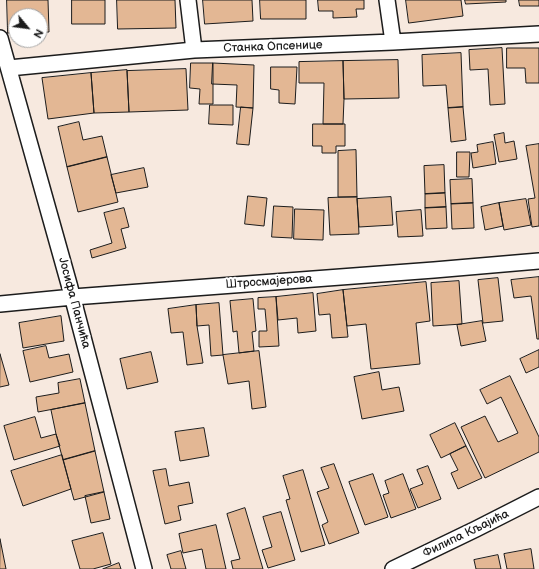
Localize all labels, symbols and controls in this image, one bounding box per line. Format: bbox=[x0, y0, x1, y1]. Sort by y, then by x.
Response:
north arrow bbox=[8, 8, 48, 48]
text: N bbox=[30, 27, 46, 40]
street label: Станка Опсенице bbox=[223, 38, 323, 56]
street label: Јосифа Панчића bbox=[55, 256, 93, 350]
street label: Штросмајерова bbox=[225, 272, 313, 292]
street label: Филипа Кљајића bbox=[421, 507, 511, 561]

